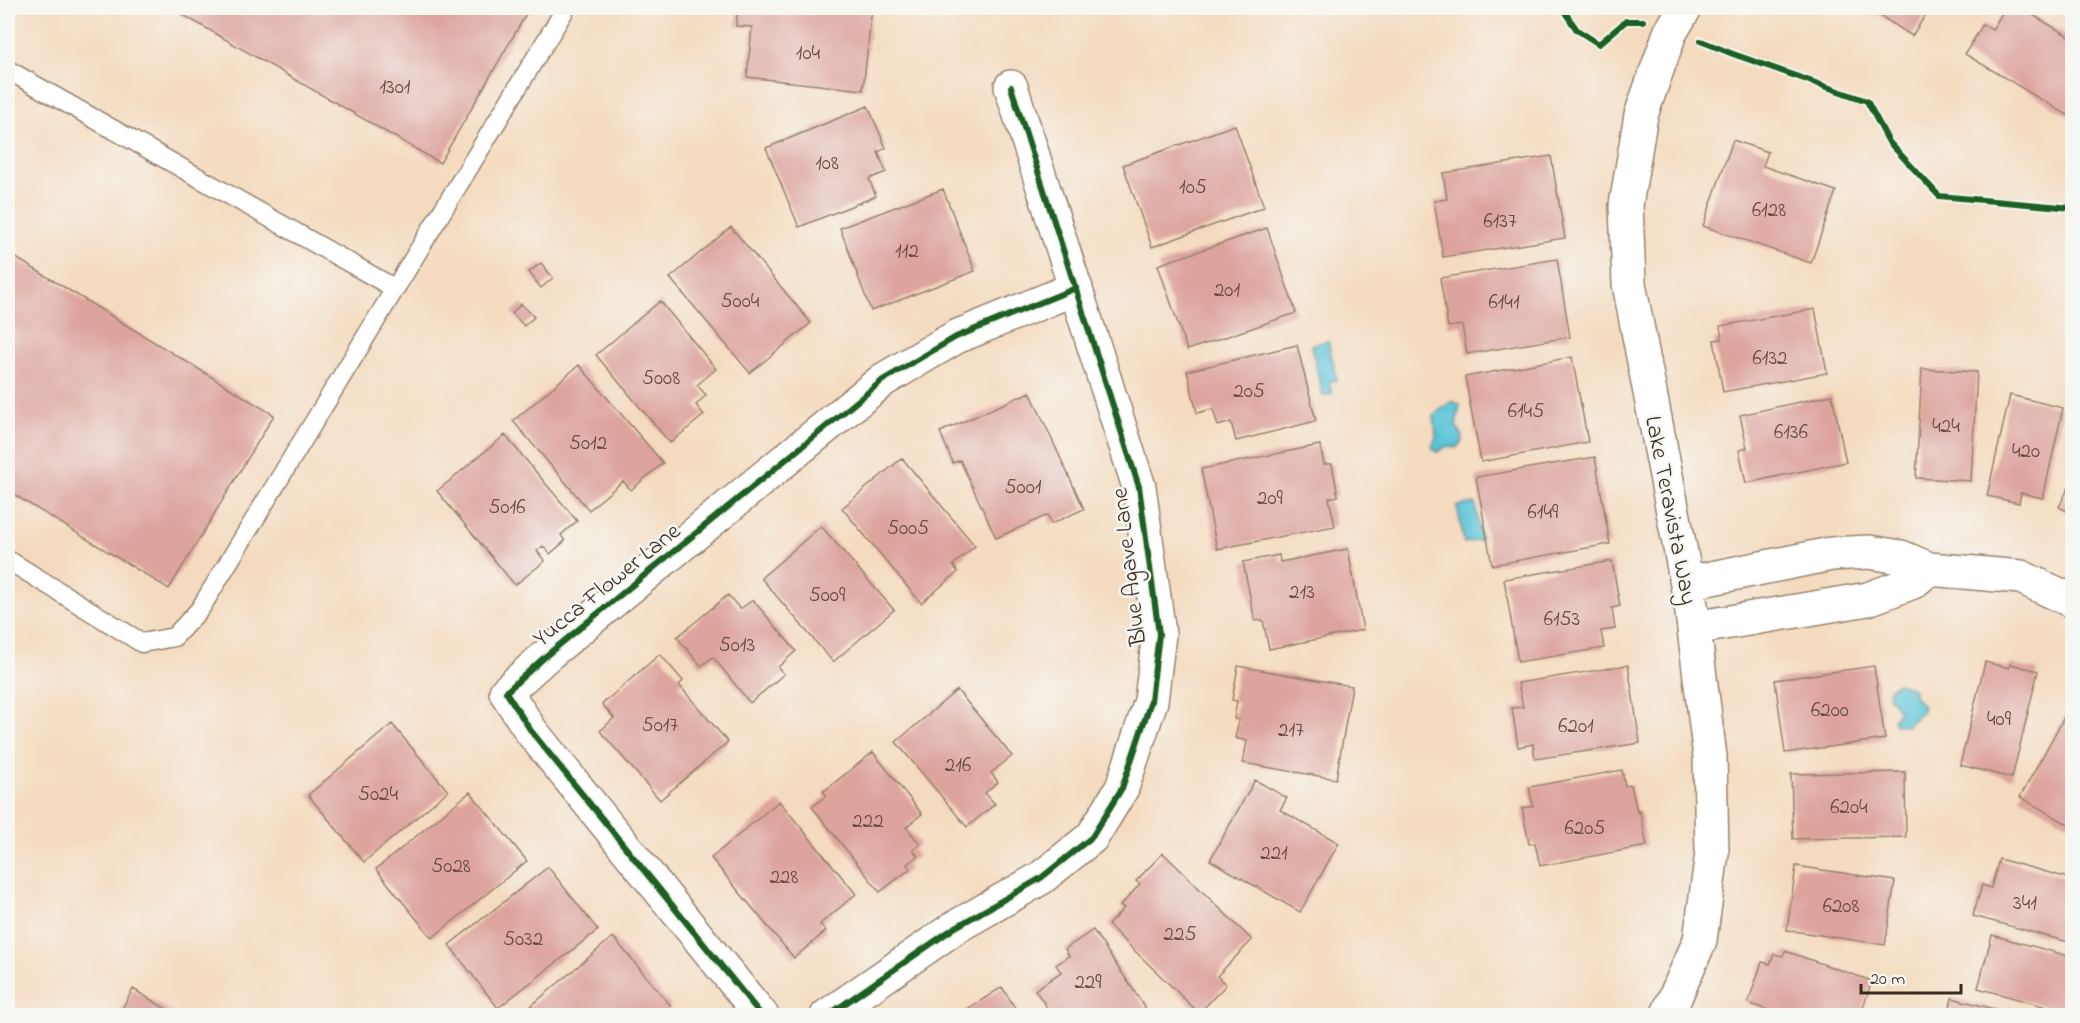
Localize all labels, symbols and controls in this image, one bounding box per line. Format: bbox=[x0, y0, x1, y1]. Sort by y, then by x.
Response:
house number: 104 bbox=[796, 39, 821, 69]
house number: 1301 bbox=[379, 73, 411, 103]
house number: 108 bbox=[815, 149, 839, 179]
house number: 105 bbox=[1179, 173, 1207, 203]
house number: 6128 bbox=[1752, 196, 1786, 226]
house number: 6137 bbox=[1483, 207, 1517, 237]
house number: 112 bbox=[895, 237, 919, 267]
house number: 201 bbox=[1214, 276, 1240, 306]
house number: 5004 bbox=[721, 287, 760, 317]
house number: 6141 bbox=[1488, 288, 1520, 318]
house number: 6132 bbox=[1752, 344, 1788, 374]
house number: 5008 bbox=[642, 364, 680, 394]
house number: 205 bbox=[1233, 377, 1265, 407]
house number: 6145 bbox=[1508, 397, 1544, 427]
house number: 424 bbox=[1932, 412, 1960, 442]
street label: Lake Teravista Way bbox=[1633, 413, 1705, 608]
house number: 6136 bbox=[1774, 418, 1808, 448]
house number: 5012 bbox=[569, 429, 607, 459]
house number: 420 bbox=[2012, 437, 2040, 467]
house number: 5001 bbox=[1005, 473, 1042, 503]
house number: 209 bbox=[1257, 484, 1284, 514]
street label: Blue Agave Lane bbox=[1103, 485, 1158, 649]
house number: 5016 bbox=[488, 493, 526, 523]
house number: 6149 bbox=[1528, 498, 1559, 528]
house number: 5005 bbox=[887, 514, 929, 544]
street label: Yucca Flower Lane bbox=[526, 515, 689, 657]
house number: 213 bbox=[1289, 578, 1315, 608]
house number: 5009 bbox=[809, 581, 846, 611]
house number: 6153 bbox=[1544, 605, 1580, 635]
house number: 5013 bbox=[719, 631, 755, 661]
house number: 6200 bbox=[1811, 696, 1849, 726]
house number: 409 bbox=[1987, 705, 2012, 735]
house number: 5017 bbox=[642, 711, 679, 741]
house number: 6201 bbox=[1558, 712, 1594, 742]
house number: 217 bbox=[1278, 716, 1304, 746]
house number: 216 bbox=[945, 751, 971, 781]
house number: 5024 bbox=[358, 780, 398, 810]
house number: 6204 bbox=[1830, 793, 1868, 823]
house number: 222 bbox=[852, 807, 884, 837]
house number: 6205 bbox=[1565, 814, 1605, 844]
house number: 221 bbox=[1260, 839, 1288, 869]
house number: 5028 bbox=[431, 852, 471, 882]
house number: 228 bbox=[770, 863, 798, 893]
house number: 341 bbox=[2013, 889, 2037, 919]
house number: 6208 bbox=[1823, 892, 1859, 922]
house number: 225 bbox=[1164, 920, 1196, 950]
house number: 5032 bbox=[503, 925, 543, 955]
scale bar bbox=[1861, 957, 1962, 995]
text: 20 m bbox=[1870, 967, 1905, 993]
house number: 229 bbox=[1074, 968, 1102, 998]

